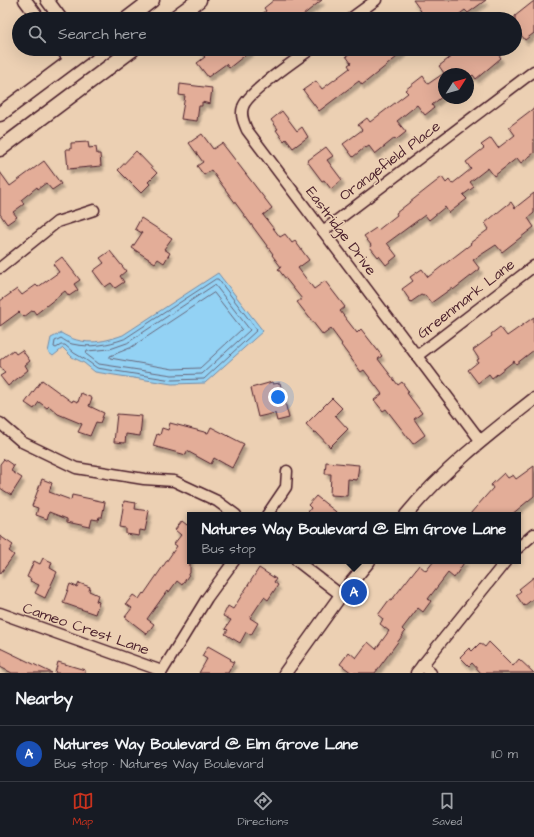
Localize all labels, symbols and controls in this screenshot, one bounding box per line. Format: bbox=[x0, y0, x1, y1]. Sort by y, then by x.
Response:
search box bbox=[12, 12, 522, 56]
icon: search bbox=[26, 23, 48, 45]
text: Search here bbox=[58, 24, 147, 45]
north arrow bbox=[438, 68, 474, 104]
street label: Orangefield Place bbox=[335, 116, 446, 207]
street label: Eastridge Drive bbox=[300, 182, 381, 280]
street label: Greenmark Lane bbox=[413, 254, 519, 344]
your location bbox=[268, 387, 288, 407]
popup bbox=[187, 512, 521, 564]
text: Natures Way Boulevard @ Elm Grove Lane bbox=[202, 519, 506, 540]
text: Bus stop bbox=[202, 540, 256, 558]
pin: A bbox=[341, 577, 367, 607]
street label: Cameo Crest Lane bbox=[20, 597, 152, 661]
text: Nearby bbox=[16, 687, 73, 711]
text: Natures Way Boulevard @ Elm Grove Lane bbox=[54, 734, 358, 755]
text: A bbox=[25, 745, 33, 763]
text: 110 m bbox=[491, 745, 518, 763]
text: Bus stop · Natures Way Boulevard bbox=[54, 755, 263, 773]
tab: Map bbox=[72, 790, 94, 829]
tab: Directions bbox=[237, 790, 289, 829]
tab: Saved bbox=[432, 790, 462, 829]

